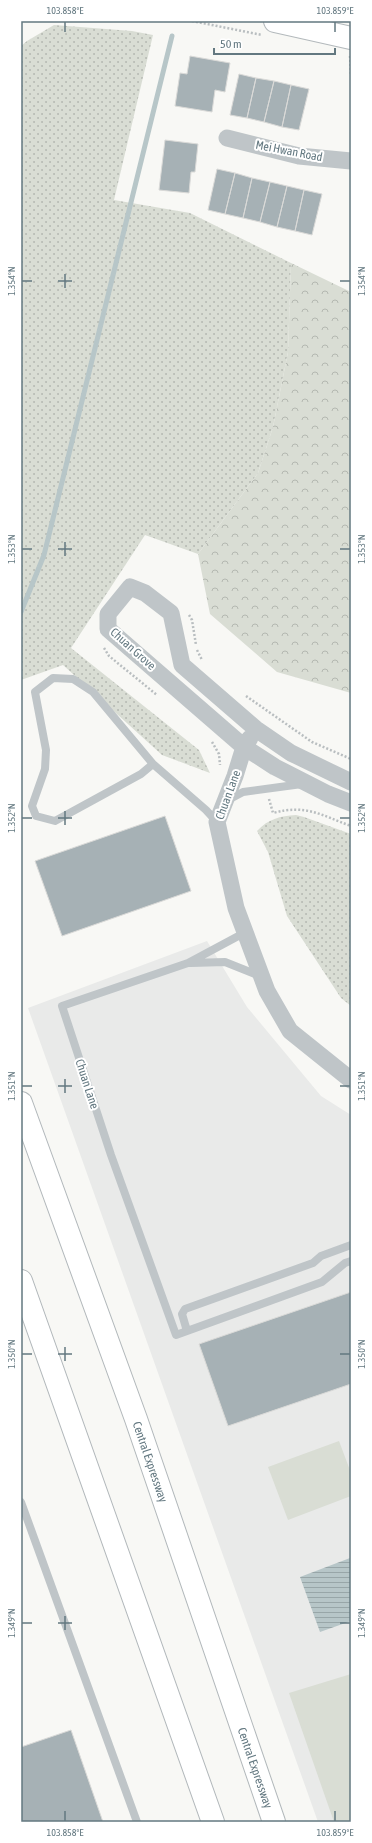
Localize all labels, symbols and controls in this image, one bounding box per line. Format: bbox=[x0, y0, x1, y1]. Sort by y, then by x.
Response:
text: 103.858°E bbox=[47, 5, 84, 16]
text: 103.859°E bbox=[317, 5, 354, 16]
scale bar bbox=[214, 30, 335, 56]
text: 50 m bbox=[220, 37, 242, 51]
street label: Mei Hwan Road bbox=[254, 138, 324, 164]
text: 1.354°N bbox=[6, 266, 17, 296]
text: 1.354°N bbox=[356, 266, 367, 296]
text: 1.353°N bbox=[6, 534, 17, 564]
text: 1.353°N bbox=[356, 534, 367, 564]
street label: Chuan Grove bbox=[108, 625, 158, 673]
street label: Chuan Lane bbox=[213, 768, 243, 822]
text: 1.352°N bbox=[6, 803, 17, 833]
text: 1.352°N bbox=[356, 803, 367, 833]
street label: Chuan Lane bbox=[72, 1057, 102, 1111]
text: 1.351°N bbox=[6, 1071, 17, 1101]
text: 1.351°N bbox=[356, 1071, 367, 1101]
text: 1.350°N bbox=[6, 1339, 17, 1369]
text: 1.350°N bbox=[356, 1339, 367, 1369]
street label: Central Expressway bbox=[130, 1420, 170, 1504]
text: 1.349°N bbox=[6, 1608, 17, 1638]
text: 1.349°N bbox=[356, 1608, 367, 1638]
street label: Central Expressway bbox=[235, 1726, 275, 1810]
text: 103.858°E bbox=[47, 1827, 84, 1838]
text: 103.859°E bbox=[317, 1827, 354, 1838]

